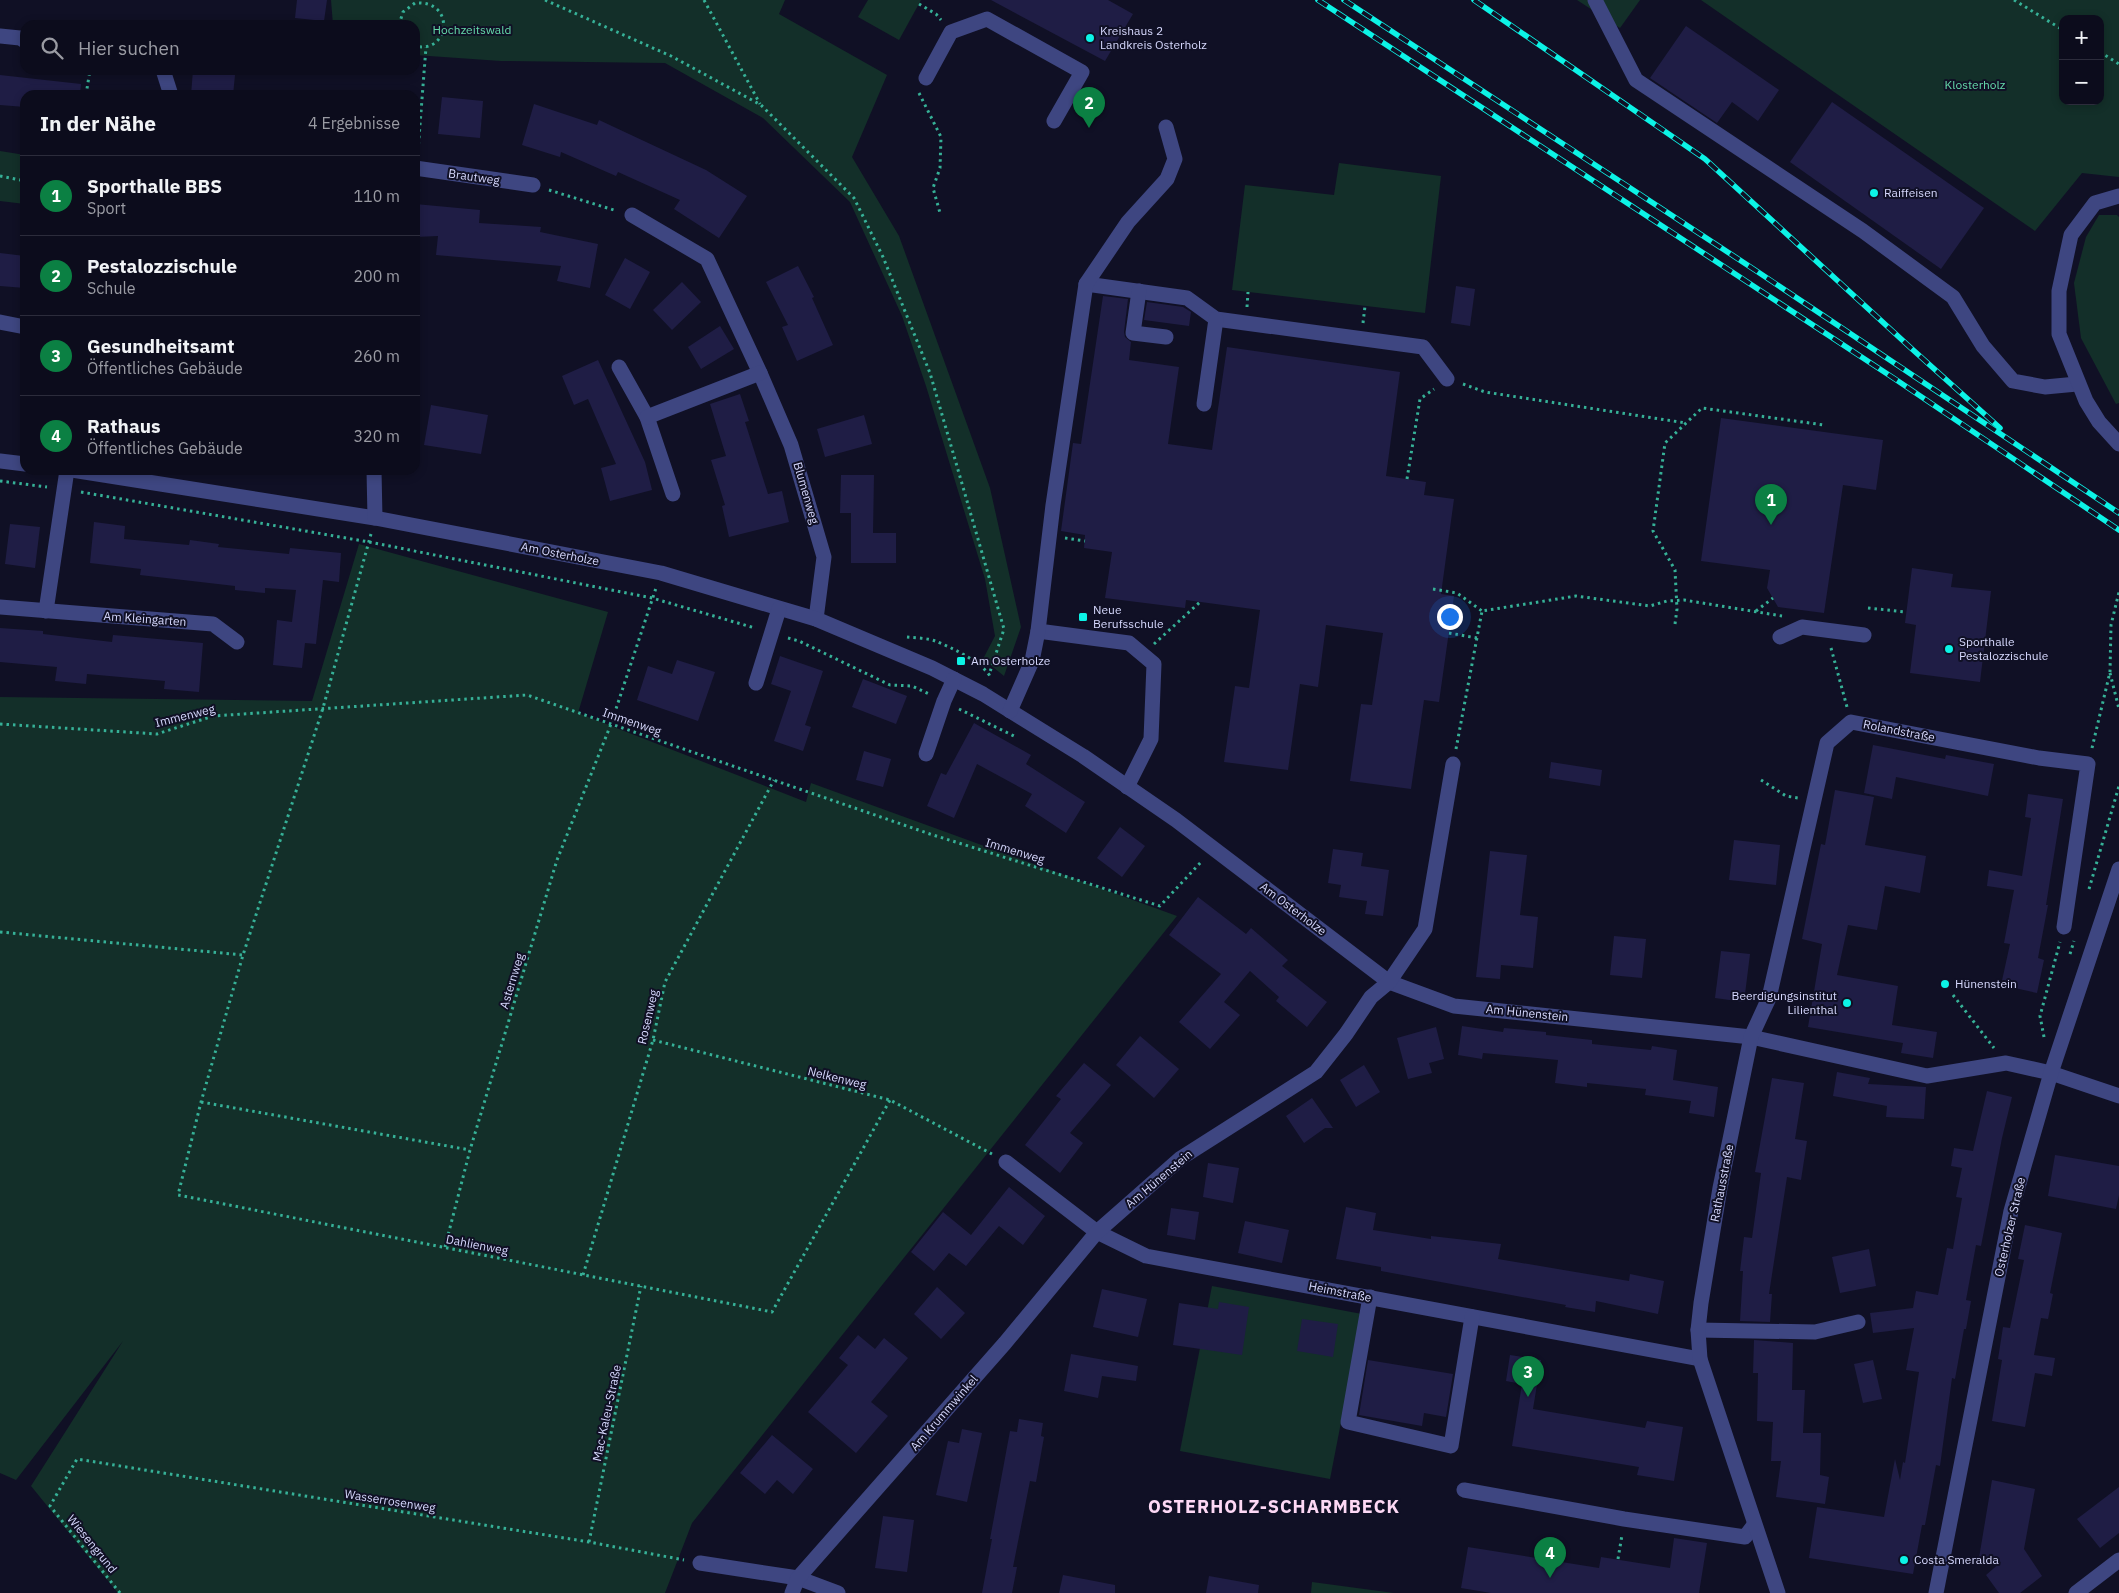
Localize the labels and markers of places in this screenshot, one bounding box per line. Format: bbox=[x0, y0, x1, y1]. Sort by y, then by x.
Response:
place label: Kreishaus 2 Landkreis Osterholz bbox=[1100, 23, 1207, 52]
marker: Kreishaus 2 Landkreis Osterholz bbox=[1084, 32, 1096, 44]
pin: 2 bbox=[1073, 87, 1105, 128]
place label: Raiffeisen bbox=[1884, 185, 1938, 200]
marker: Raiffeisen bbox=[1868, 187, 1880, 199]
pin: 1 bbox=[1755, 484, 1787, 525]
place label: Neue Berufsschule bbox=[1093, 602, 1164, 631]
marker: Neue Berufsschule bbox=[1077, 611, 1089, 623]
place label: Sporthalle Pestalozzischule bbox=[1959, 634, 2049, 663]
marker: Sporthalle Pestalozzischule bbox=[1943, 643, 1955, 655]
place label: Am Osterholze bbox=[971, 653, 1051, 668]
marker: Am Osterholze bbox=[955, 655, 967, 667]
place label: Hünenstein bbox=[1955, 976, 2017, 991]
marker: Hünenstein bbox=[1939, 978, 1951, 990]
place label: Beerdigungsinstitut Lilienthal bbox=[1732, 988, 1837, 1017]
marker: Beerdigungsinstitut Lilienthal bbox=[1841, 997, 1853, 1009]
pin: 3 bbox=[1512, 1356, 1544, 1397]
pin: 4 bbox=[1534, 1537, 1566, 1578]
place label: Costa Smeralda bbox=[1914, 1552, 1999, 1567]
marker: Costa Smeralda bbox=[1898, 1554, 1910, 1566]

